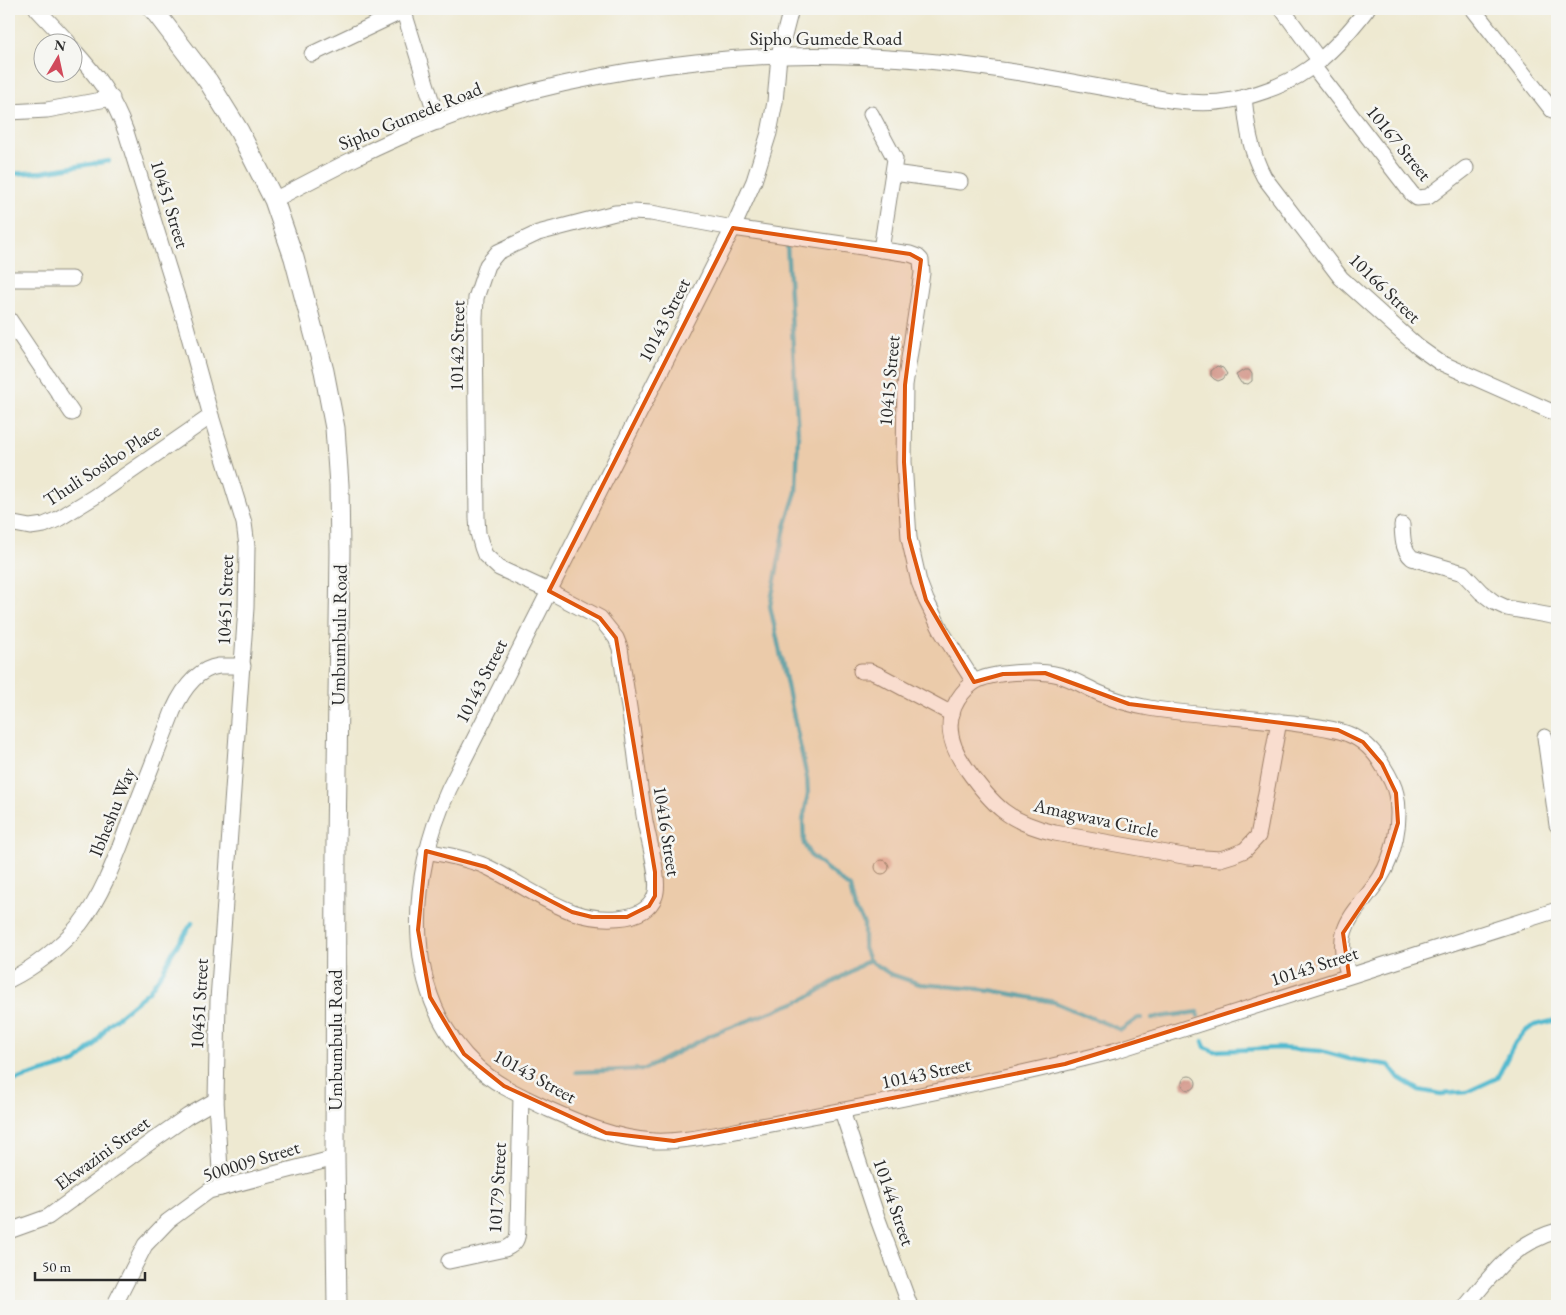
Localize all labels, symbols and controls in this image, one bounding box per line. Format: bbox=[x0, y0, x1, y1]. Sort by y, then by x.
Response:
street label: Sipho Gumede Road bbox=[750, 26, 903, 51]
north arrow bbox=[32, 32, 82, 82]
text: N bbox=[53, 35, 68, 55]
street label: Sipho Gumede Road bbox=[335, 76, 486, 156]
street label: 10167 Street bbox=[1361, 100, 1437, 186]
street label: 10451 Street bbox=[145, 157, 195, 251]
street label: 10166 Street bbox=[1344, 247, 1426, 329]
street label: 10143 Street bbox=[632, 274, 696, 366]
street label: 10142 Street bbox=[444, 300, 470, 392]
street label: 10415 Street bbox=[873, 334, 905, 427]
street label: Thuli Sosibo Place bbox=[39, 418, 165, 512]
street label: 10451 Street bbox=[211, 554, 239, 646]
street label: Umbumbulu Road bbox=[325, 564, 353, 706]
street label: 10143 Street bbox=[449, 635, 513, 727]
street label: Ibheshu Way bbox=[83, 763, 141, 860]
street label: 10416 Street bbox=[648, 784, 686, 878]
street label: Amagwava Circle bbox=[1030, 792, 1161, 843]
street label: 10143 Street bbox=[1267, 940, 1361, 992]
street label: 10451 Street bbox=[184, 958, 214, 1050]
street label: Umbumbulu Road bbox=[323, 969, 348, 1111]
street label: 10143 Street bbox=[489, 1043, 581, 1109]
street label: 10143 Street bbox=[879, 1051, 973, 1095]
street label: Ekwazini Street bbox=[50, 1110, 155, 1196]
street label: 500009 Street bbox=[199, 1134, 303, 1188]
street label: 10179 Street bbox=[482, 1142, 512, 1234]
street label: 10144 Street bbox=[867, 1155, 921, 1249]
scale bar bbox=[35, 1250, 145, 1282]
text: 50 m bbox=[42, 1257, 71, 1276]

